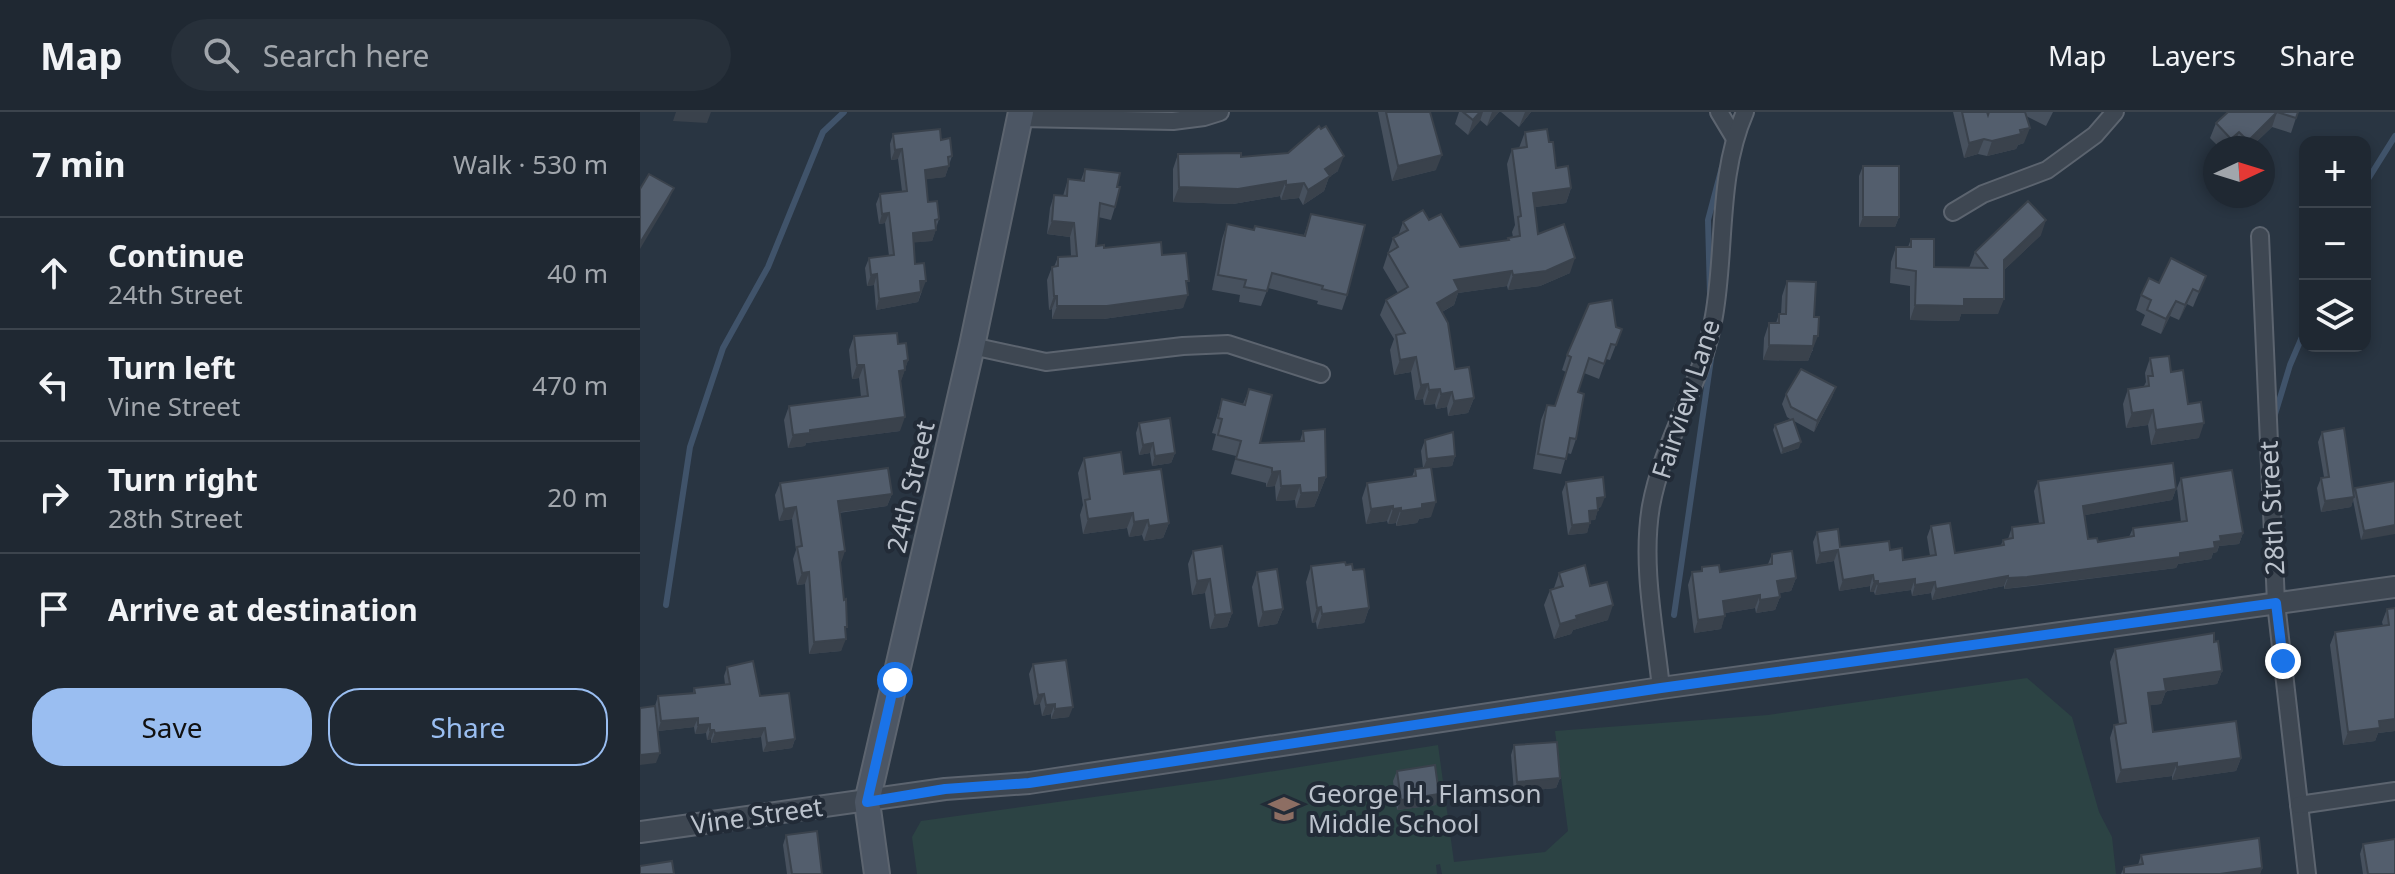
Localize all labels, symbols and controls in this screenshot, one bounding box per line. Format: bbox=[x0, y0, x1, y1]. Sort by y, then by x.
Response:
search box bbox=[171, 19, 731, 91]
text: Map bbox=[40, 29, 123, 81]
icon: search bbox=[199, 33, 243, 77]
text: Search here bbox=[263, 35, 430, 76]
text: Map bbox=[2048, 36, 2106, 74]
text: Layers bbox=[2150, 36, 2236, 74]
text: Share bbox=[2280, 36, 2355, 74]
north arrow bbox=[2203, 136, 2275, 208]
map controls bbox=[2299, 136, 2371, 352]
button: + bbox=[2299, 136, 2371, 208]
text: 7 min bbox=[32, 141, 126, 187]
text: Walk · 530 m bbox=[453, 146, 608, 182]
button: − bbox=[2299, 208, 2371, 280]
text: Continue bbox=[108, 235, 244, 276]
icon: ahead bbox=[32, 251, 76, 295]
text: 40 m bbox=[547, 255, 608, 291]
text: 24th Street bbox=[108, 276, 243, 312]
button: layers bbox=[2299, 280, 2371, 352]
street label: Fairview Lane bbox=[1642, 314, 1728, 483]
text: Turn left bbox=[108, 347, 236, 388]
icon: left bbox=[32, 363, 76, 407]
text: 470 m bbox=[532, 367, 608, 403]
text: Vine Street bbox=[108, 388, 240, 424]
street label: 24th Street bbox=[877, 417, 943, 556]
street label: 28th Street bbox=[2250, 440, 2292, 576]
text: Turn right bbox=[108, 459, 258, 500]
icon: right bbox=[32, 475, 76, 519]
text: 20 m bbox=[547, 479, 608, 515]
text: 28th Street bbox=[108, 500, 243, 536]
icon: arrive bbox=[32, 587, 76, 631]
text: Arrive at destination bbox=[108, 589, 418, 630]
route end bbox=[2265, 643, 2301, 679]
route start bbox=[877, 662, 913, 698]
button: Save bbox=[32, 688, 312, 766]
button: Share bbox=[328, 688, 608, 766]
place label: George H. Flamson Middle School bbox=[1308, 775, 1542, 841]
street label: Vine Street bbox=[689, 788, 825, 842]
school or university icon: George H. Flamson Middle School bbox=[1267, 792, 1301, 826]

